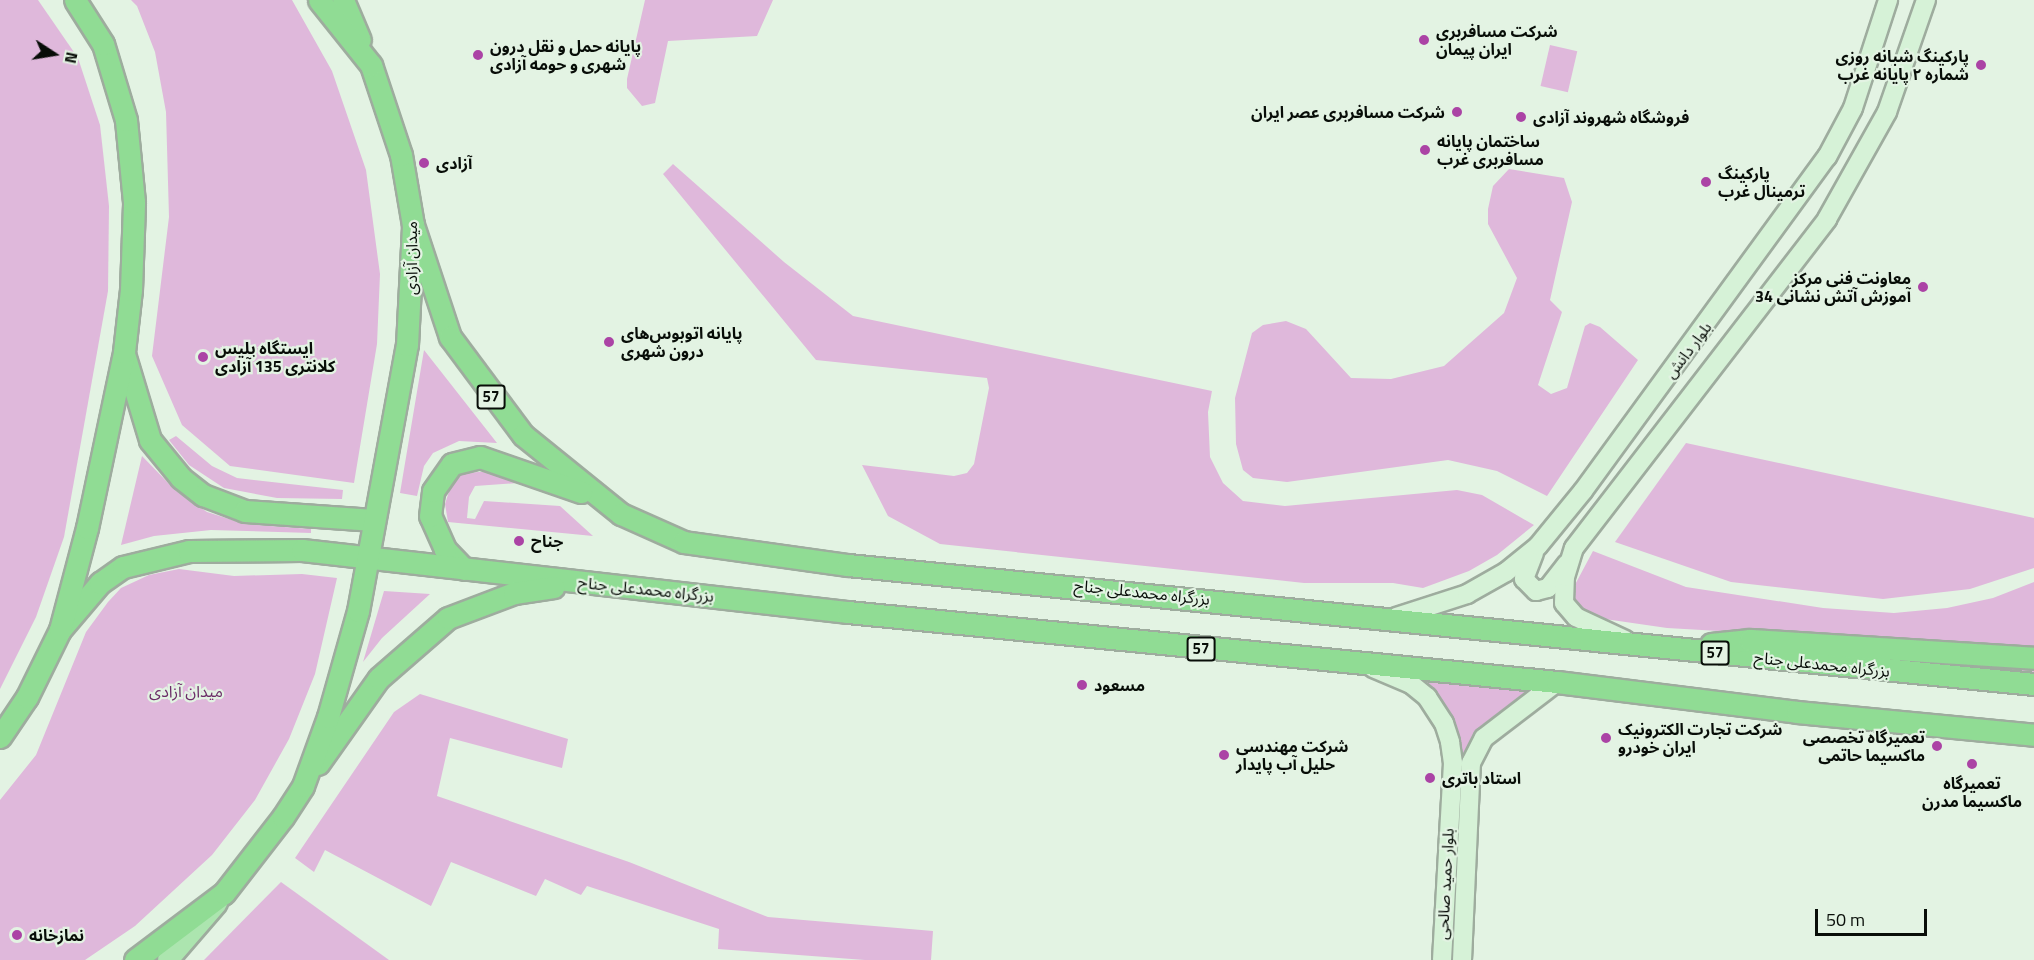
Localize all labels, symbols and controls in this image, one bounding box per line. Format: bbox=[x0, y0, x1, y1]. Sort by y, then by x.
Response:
place label: شرکت مسافربری ایران پیمان bbox=[1436, 21, 1558, 59]
north arrow bbox=[24, 24, 84, 84]
marker: شرکت مسافربری ایران پیمان bbox=[1417, 33, 1431, 47]
place label: پایانه حمل و نقل درون شهری و حومه آزادی bbox=[490, 36, 641, 74]
place label: پارکینگ شبانه روزی شماره ۲ پایانه غرب bbox=[1835, 46, 1969, 84]
marker: پایانه حمل و نقل درون شهری و حومه آزادی bbox=[471, 48, 485, 62]
text: N bbox=[59, 50, 84, 66]
marker: پارکینگ شبانه روزی شماره ۲ پایانه غرب bbox=[1974, 58, 1988, 72]
place label: شرکت مسافربری عصر ایران bbox=[1251, 102, 1445, 122]
marker: شرکت مسافربری عصر ایران bbox=[1450, 105, 1464, 119]
place label: فروشگاه شهروند آزادی bbox=[1533, 107, 1689, 127]
marker: فروشگاه شهروند آزادی bbox=[1514, 110, 1528, 124]
place label: ساختمان پایانه مسافربری غرب bbox=[1437, 131, 1544, 169]
marker: ساختمان پایانه مسافربری غرب bbox=[1418, 143, 1432, 157]
place label: آزادی bbox=[436, 153, 472, 173]
marker: آزادی bbox=[417, 156, 431, 170]
place label: پارکینگ ترمینال غرب bbox=[1718, 163, 1805, 201]
marker: پارکینگ ترمینال غرب bbox=[1699, 175, 1713, 189]
street label: میدان آزادی bbox=[401, 221, 421, 295]
place label: معاونت فنی مرکز آموزش آتش نشانی 34 bbox=[1755, 268, 1911, 306]
marker: معاونت فنی مرکز آموزش آتش نشانی 34 bbox=[1916, 280, 1930, 294]
street label: بلوار دانش bbox=[1661, 318, 1715, 382]
place label: پایانه اتوبوس‌های درون شهری bbox=[621, 323, 743, 361]
marker: پایانه اتوبوس‌های درون شهری bbox=[602, 335, 616, 349]
place label: ایستگاه پلیس کلانتری 135 آزادی bbox=[215, 338, 335, 376]
marker: ایستگاه پلیس کلانتری 135 آزادی bbox=[196, 350, 210, 364]
road number: 57 bbox=[476, 385, 506, 409]
place label: جناح bbox=[531, 531, 563, 551]
marker: جناح bbox=[512, 534, 526, 548]
street label: بزرگراه محمدعلی جناح bbox=[577, 572, 715, 606]
street label: بزرگراه محمدعلی جناح bbox=[1073, 575, 1211, 609]
road number: 57 bbox=[1186, 637, 1216, 661]
road number: 57 bbox=[1700, 641, 1730, 665]
street label: بزرگراه محمدعلی جناح bbox=[1753, 647, 1891, 681]
place label: مسعود bbox=[1094, 675, 1145, 695]
marker: مسعود bbox=[1075, 678, 1089, 692]
park label: میدان آزادی bbox=[149, 681, 223, 701]
place label: شرکت تجارت الکترونیک ایران خودرو bbox=[1618, 719, 1782, 757]
place label: تعمیرگاه تخصصی ماکسیما حاتمی bbox=[1803, 727, 1925, 765]
marker: شرکت تجارت الکترونیک ایران خودرو bbox=[1599, 731, 1613, 745]
place label: شرکت مهندسی حلیل آب پایدار bbox=[1236, 736, 1349, 774]
marker: تعمیرگاه تخصصی ماکسیما حاتمی bbox=[1930, 739, 1944, 753]
marker: شرکت مهندسی حلیل آب پایدار bbox=[1217, 748, 1231, 762]
marker: تعمیرگاه ماکسیما مدرن bbox=[1965, 757, 1979, 771]
place label: استاد باتری bbox=[1442, 768, 1521, 788]
marker: استاد باتری bbox=[1423, 771, 1437, 785]
place label: تعمیرگاه ماکسیما مدرن bbox=[1922, 773, 2022, 811]
street label: بلوار حمید صالحی bbox=[1432, 828, 1458, 940]
scale bar bbox=[1818, 897, 1930, 935]
text: 50 m bbox=[1826, 906, 1865, 933]
place label: نمازخانه bbox=[29, 925, 84, 945]
marker: نمازخانه bbox=[10, 928, 24, 942]

